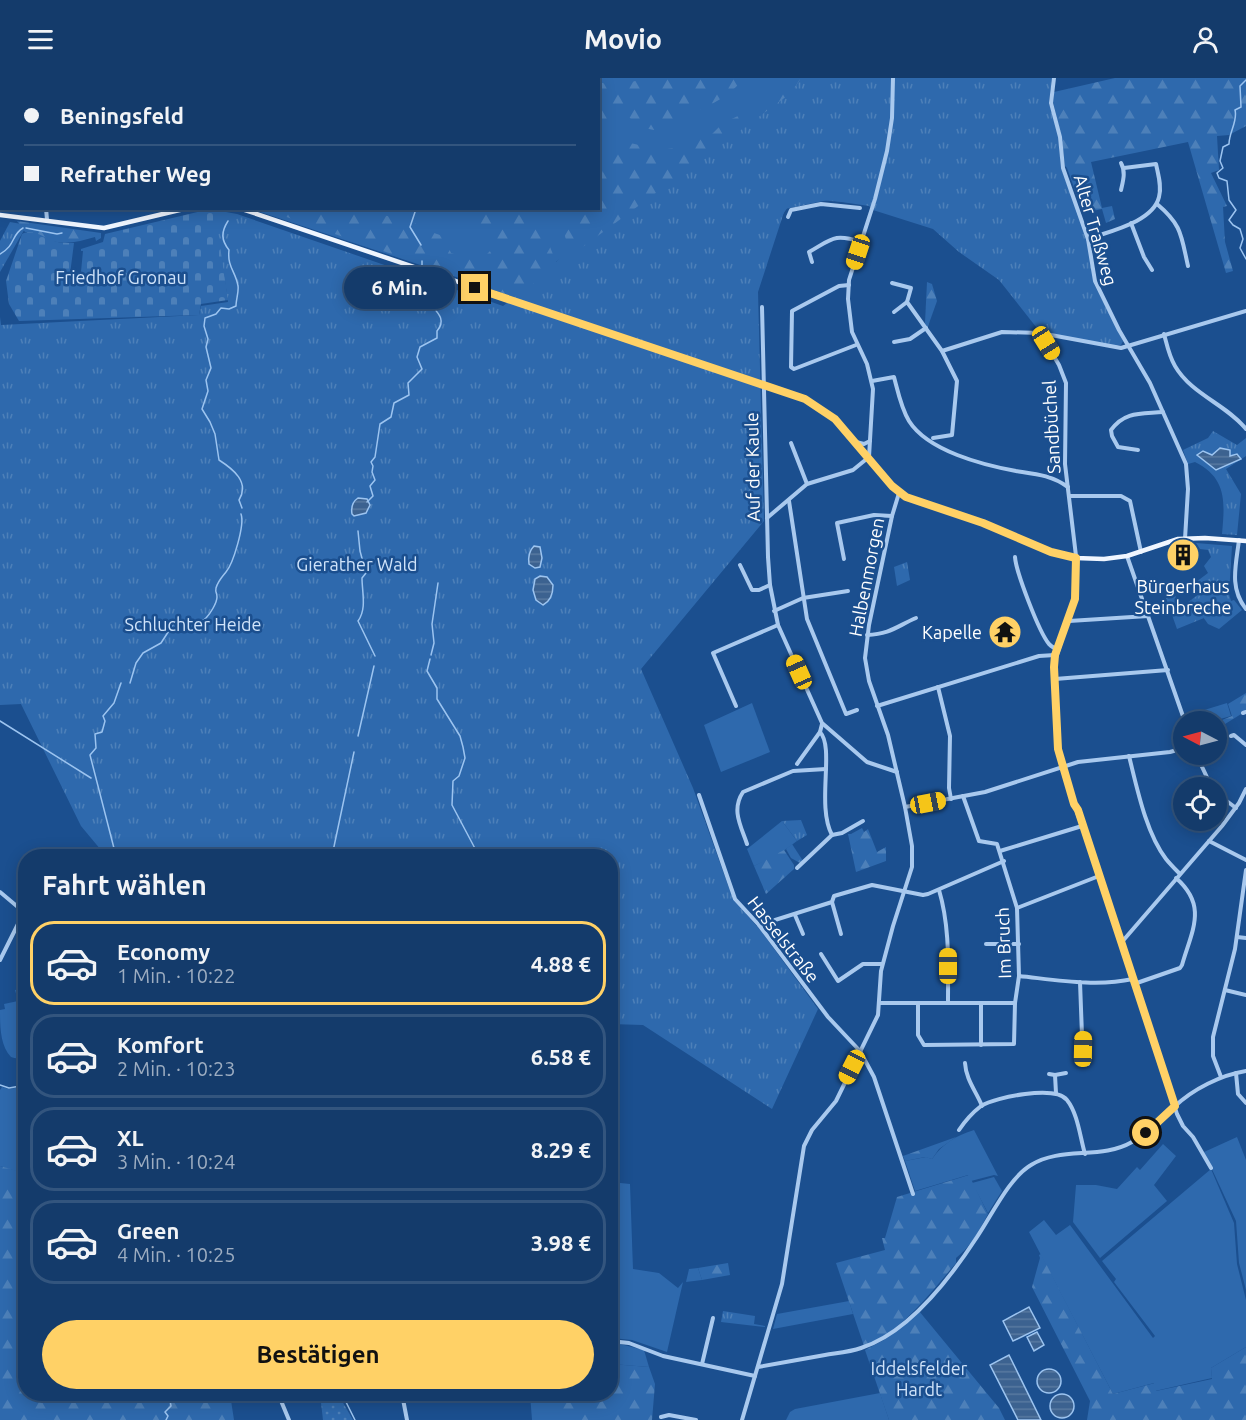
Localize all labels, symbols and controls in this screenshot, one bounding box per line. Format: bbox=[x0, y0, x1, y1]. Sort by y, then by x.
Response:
icon: menu bbox=[24, 23, 57, 56]
icon: person bbox=[1189, 23, 1222, 56]
text: Movio bbox=[584, 24, 662, 54]
text: Beningsfeld bbox=[60, 103, 184, 128]
text: Refrather Weg bbox=[60, 161, 212, 186]
street label: Alter Traßweg bbox=[1071, 172, 1121, 288]
car bbox=[844, 232, 872, 272]
park label: Friedhof Gronau bbox=[55, 267, 187, 287]
callout: 6 Min. bbox=[343, 267, 454, 309]
route end bbox=[461, 274, 488, 301]
text: 6 Min. bbox=[372, 276, 428, 299]
car bbox=[1029, 323, 1063, 363]
street label: Sandbüchel bbox=[1039, 379, 1063, 474]
street label: Auf der Kaule bbox=[741, 412, 763, 522]
street label: Halbenmorgen bbox=[845, 516, 887, 638]
building icon: Bürgerhaus Steinbreche bbox=[1165, 537, 1201, 573]
park label: Gierather Wald bbox=[296, 554, 418, 574]
place label: Bürgerhaus Steinbreche bbox=[1135, 576, 1231, 617]
park label: Schluchter Heide bbox=[125, 614, 261, 634]
temple icon: Kapelle bbox=[987, 614, 1023, 650]
place label: Kapelle bbox=[922, 622, 982, 642]
car bbox=[783, 652, 815, 692]
north arrow bbox=[1173, 711, 1227, 765]
map controls bbox=[1173, 711, 1227, 831]
button: locate bbox=[1173, 777, 1227, 831]
car bbox=[909, 791, 947, 815]
text: Fahrt wählen bbox=[42, 870, 207, 900]
street label: Hasselstraße bbox=[744, 892, 824, 986]
street label: Im Bruch bbox=[992, 907, 1014, 979]
icon: car bbox=[45, 936, 99, 990]
text: Economy bbox=[117, 939, 210, 964]
car bbox=[939, 948, 957, 984]
text: 4.88 € bbox=[531, 951, 591, 976]
text: 1 Min. · 10:22 bbox=[117, 964, 236, 987]
icon: car bbox=[45, 1029, 99, 1083]
car bbox=[1074, 1031, 1092, 1067]
text: Komfort bbox=[117, 1032, 204, 1057]
text: 6.58 € bbox=[531, 1044, 591, 1069]
car bbox=[836, 1047, 868, 1087]
text: 2 Min. · 10:23 bbox=[117, 1057, 236, 1080]
route start bbox=[1132, 1119, 1159, 1146]
icon: car bbox=[45, 1122, 99, 1176]
text: XL bbox=[117, 1125, 144, 1150]
text: 8.29 € bbox=[531, 1137, 591, 1162]
text: 3 Min. · 10:24 bbox=[117, 1150, 236, 1173]
icon: car bbox=[45, 1215, 99, 1269]
text: Green bbox=[117, 1218, 179, 1243]
text: 3.98 € bbox=[531, 1230, 591, 1255]
text: 4 Min. · 10:25 bbox=[117, 1243, 236, 1266]
button: Bestätigen bbox=[42, 1320, 594, 1389]
park label: Iddelsfelder Hardt bbox=[871, 1358, 968, 1399]

